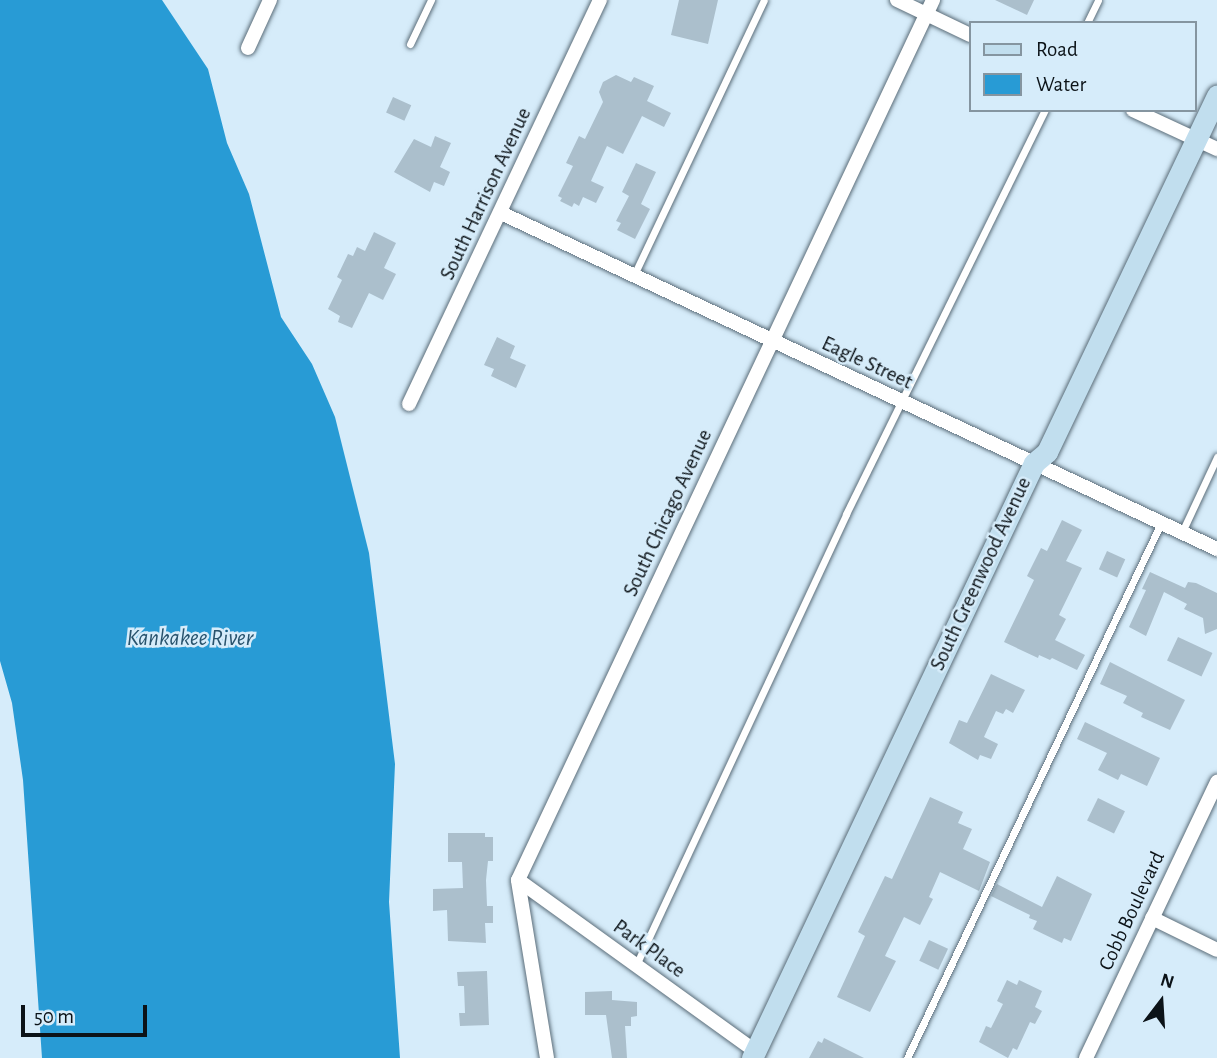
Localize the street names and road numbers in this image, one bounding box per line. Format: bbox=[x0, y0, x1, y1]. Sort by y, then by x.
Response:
street label: South Harrison Avenue bbox=[435, 104, 537, 284]
street label: Eagle Street bbox=[818, 331, 916, 395]
street label: South Chicago Avenue bbox=[618, 426, 718, 600]
street label: South Greenwood Avenue bbox=[925, 473, 1037, 675]
street label: Cobb Boulevard bbox=[1093, 847, 1171, 975]
street label: Park Place bbox=[608, 914, 690, 984]

